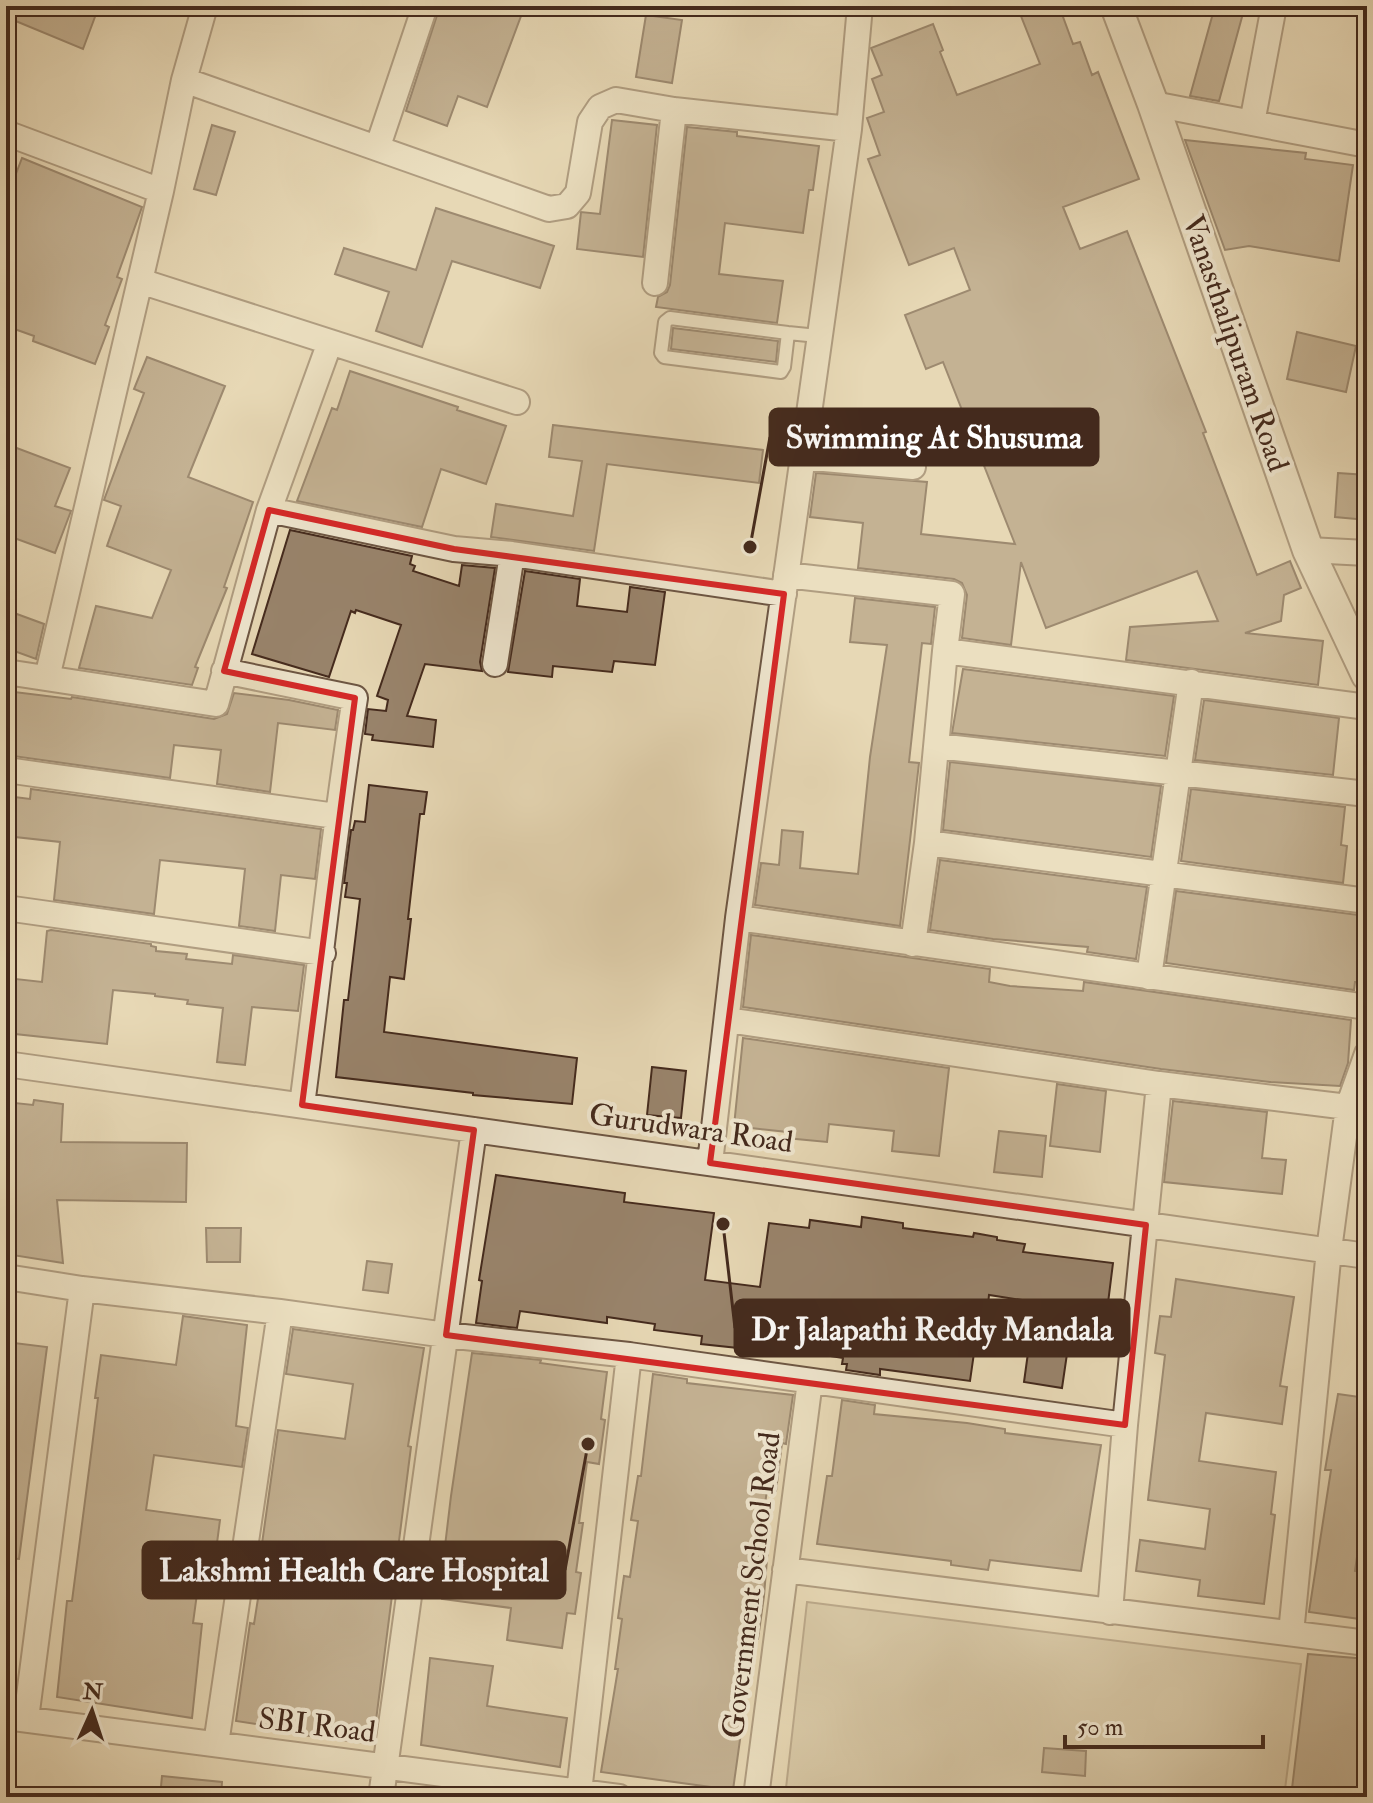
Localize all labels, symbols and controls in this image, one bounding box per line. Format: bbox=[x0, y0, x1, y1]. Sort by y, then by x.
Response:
street label: Vanasthalipuram Road bbox=[1174, 210, 1297, 477]
callout: Swimming At Shusuma bbox=[770, 409, 1098, 465]
text: Swimming At Shusuma bbox=[786, 418, 1083, 458]
street label: Gurudwara Road bbox=[587, 1096, 795, 1161]
callout: Dr Jalapathi Reddy Mandala bbox=[735, 1300, 1129, 1356]
text: Dr Jalapathi Reddy Mandala bbox=[751, 1310, 1114, 1350]
street label: Government School Road bbox=[714, 1430, 789, 1740]
callout: Lakshmi Health Care Hospital bbox=[143, 1542, 565, 1598]
text: Lakshmi Health Care Hospital bbox=[159, 1551, 550, 1591]
north arrow bbox=[52, 1671, 132, 1751]
text: N bbox=[81, 1677, 104, 1707]
scale bar bbox=[1065, 1699, 1263, 1749]
street label: SBI Road bbox=[256, 1700, 378, 1751]
text: 50 m bbox=[1077, 1712, 1124, 1743]

